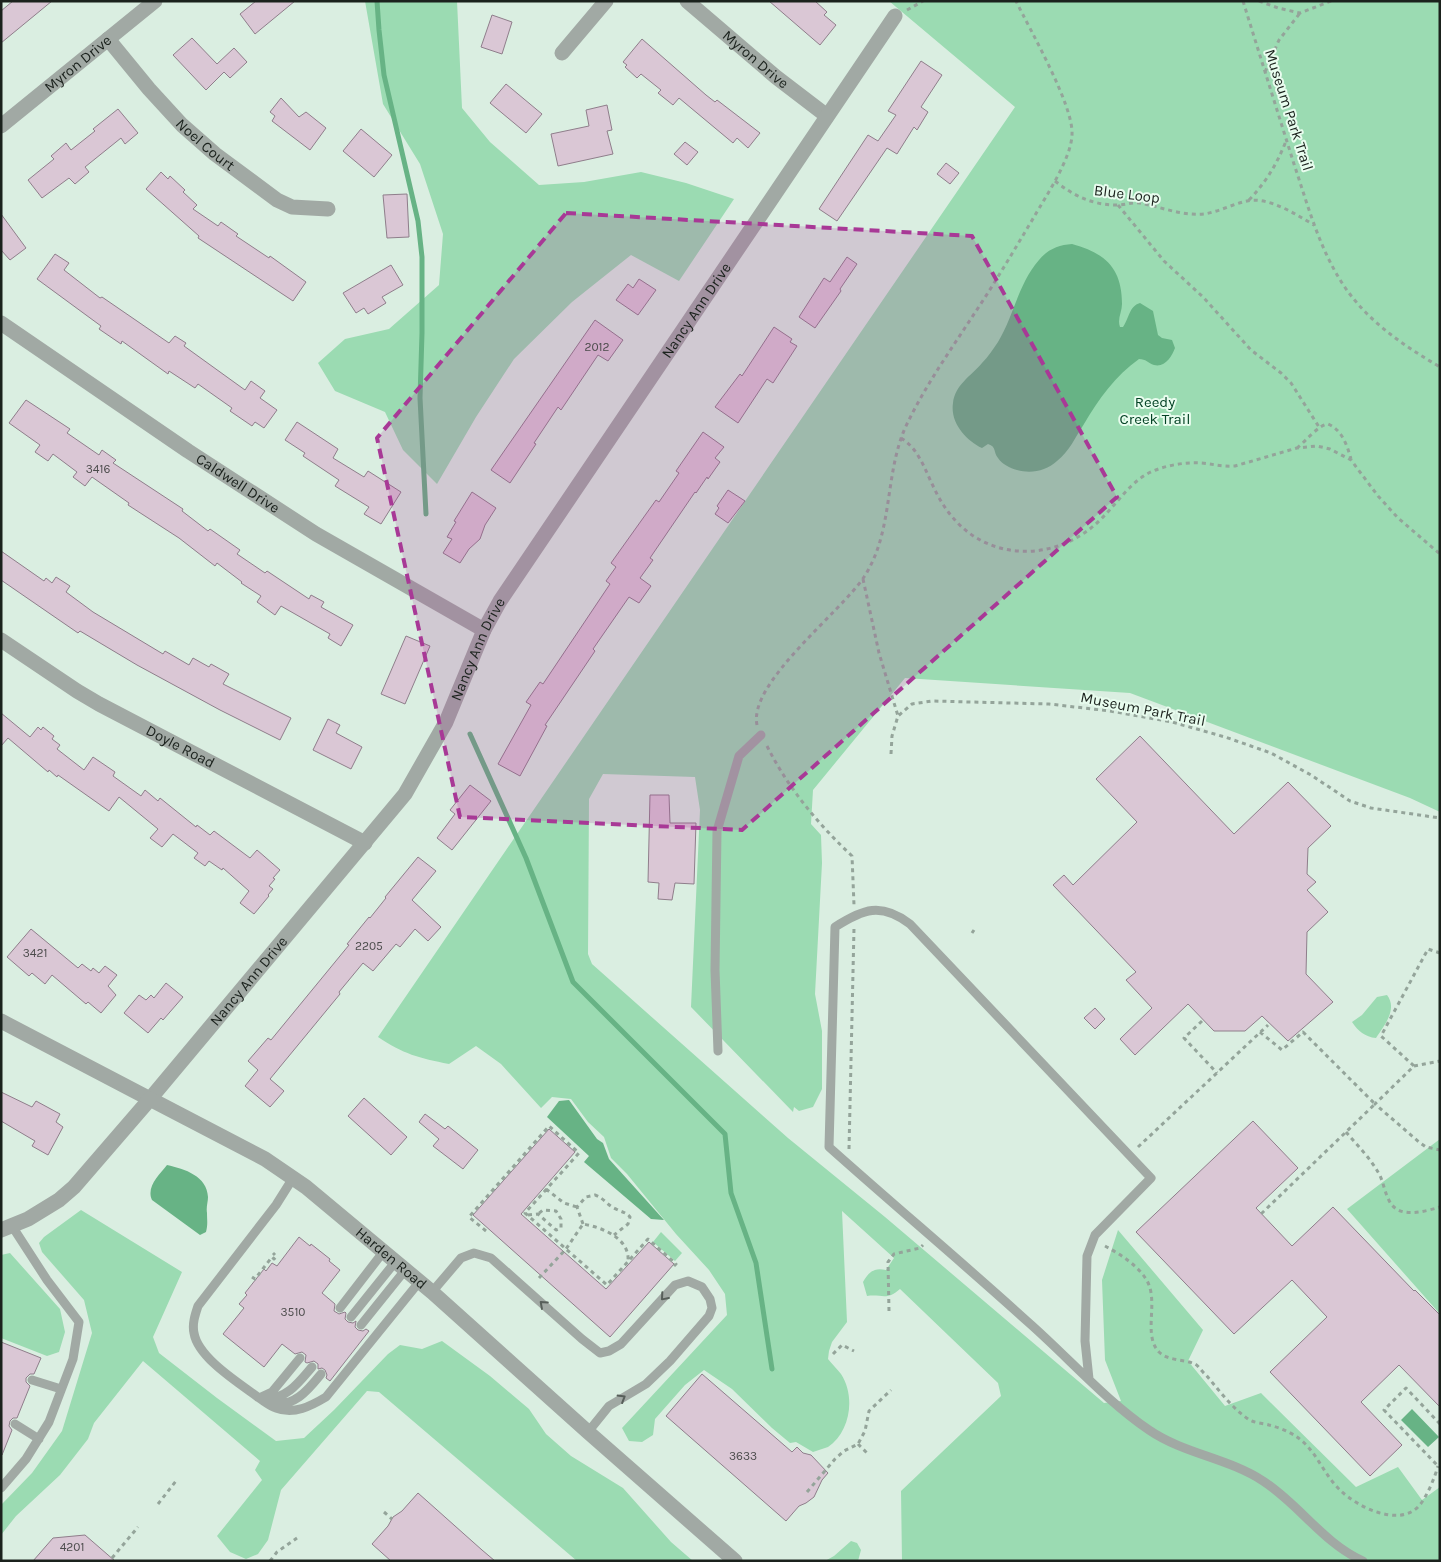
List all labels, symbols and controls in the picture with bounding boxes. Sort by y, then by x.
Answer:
street label: Myron Drive [719,26,792,92]
street label: Myron Drive [41,31,115,96]
street label: Museum Park Trail [1261,47,1317,173]
street label: Noel Court [172,115,239,175]
street label: Blue Loop [1093,181,1161,207]
street label: Nancy Ann Drive [658,259,735,361]
house number: 2012 [585,340,610,354]
park label: Reedy Creek Trail [1120,393,1190,428]
street label: Caldwell Drive [193,450,283,517]
house number: 3416 [86,462,110,476]
street label: Nancy Ann Drive [447,595,509,703]
street label: Museum Park Trail [1079,688,1207,730]
street label: Doyle Road [143,721,218,772]
street label: Nancy Ann Drive [206,933,291,1029]
house number: 2205 [355,939,383,953]
house number: 3421 [23,946,47,960]
street label: Harden Road [352,1223,431,1293]
one-way arrow [661,1292,670,1301]
one-way arrow [539,1301,548,1310]
house number: 3510 [281,1305,305,1319]
one-way arrow [617,1395,626,1405]
house number: 3633 [729,1449,757,1463]
house number: 4201 [60,1540,84,1554]

